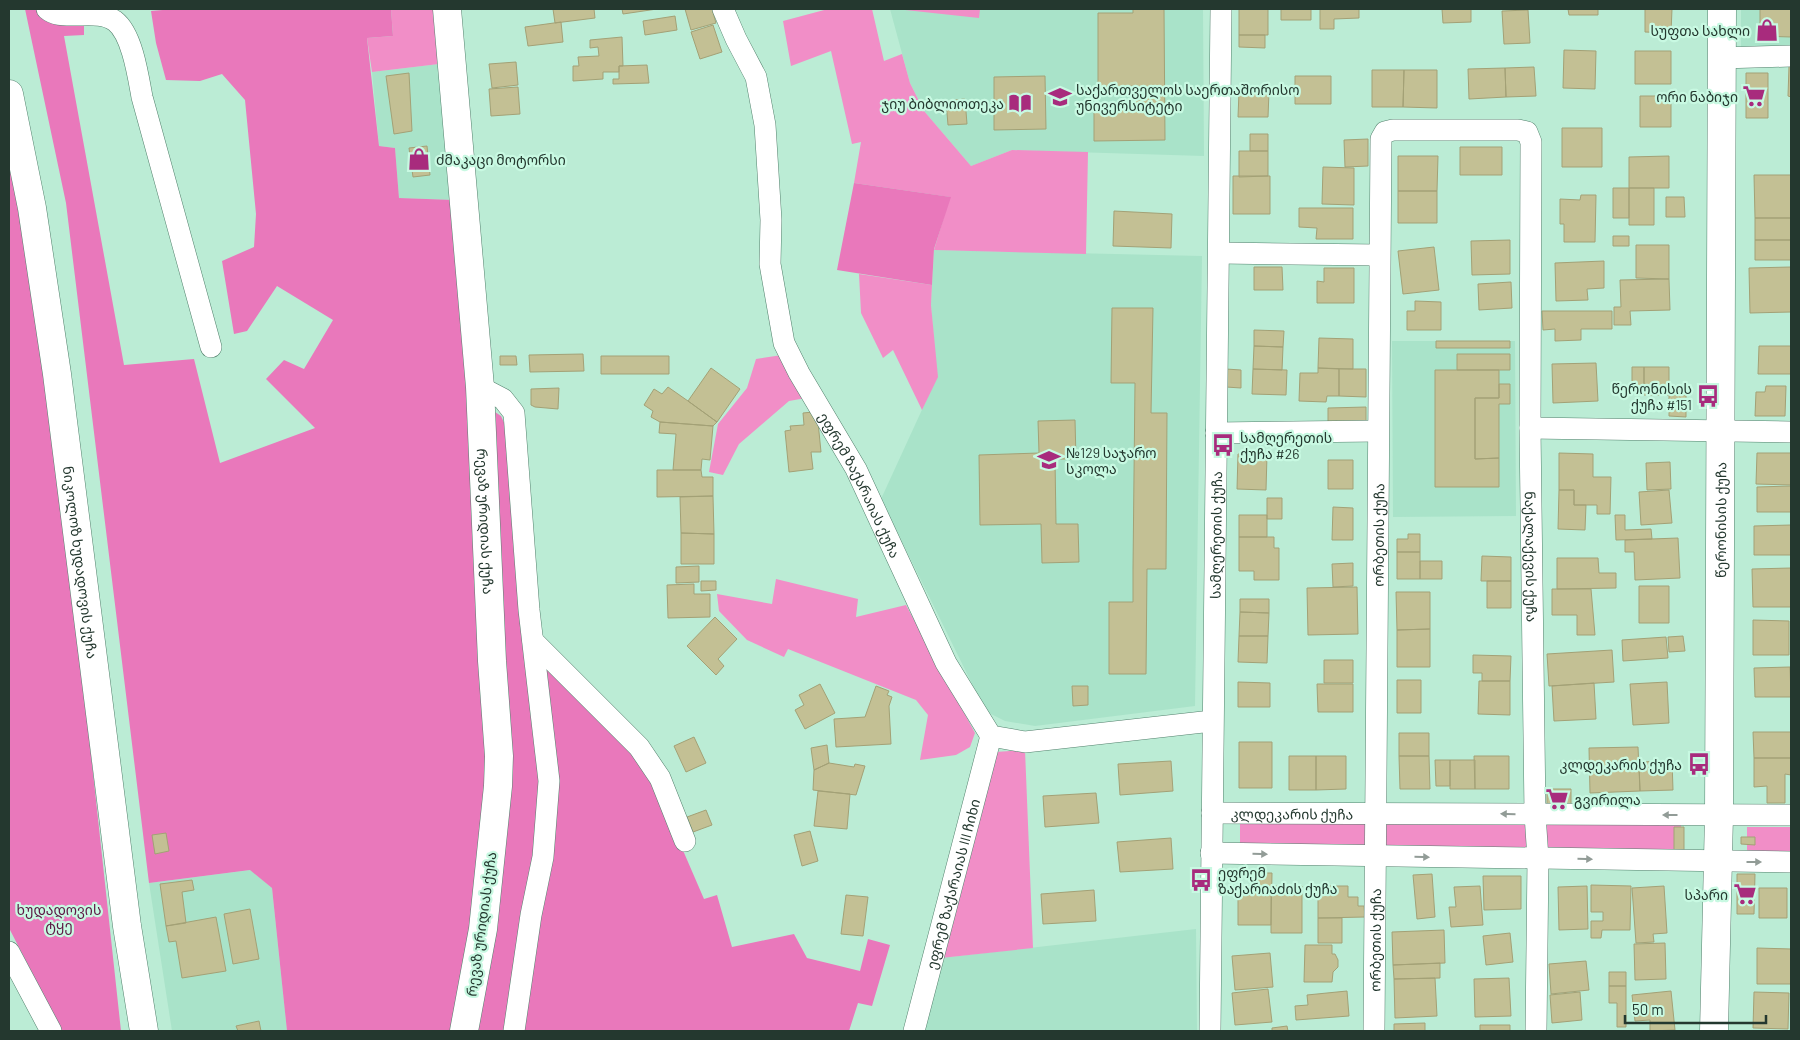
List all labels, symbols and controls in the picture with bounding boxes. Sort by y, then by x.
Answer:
shop icon: სუფთა სახლი [1754,17,1780,43]
place label: სუფთა სახლი [1651,22,1750,40]
place label: საქართველოს საერთაშორისო უნივერსიტეტი [1076,81,1299,115]
supermarket icon: ორი ნაბიჯი [1741,83,1767,109]
school or university icon: საქართველოს საერთაშორისო უნივერსიტეტი [1047,84,1073,110]
place label: ორი ნაბიჯი [1656,88,1738,106]
library icon: ჯიუ ბიბლიოთეკა [1007,90,1033,116]
place label: ჯიუ ბიბლიოთეკა [881,95,1004,113]
shop icon: ძმაკაცი მოტორსი [406,146,432,172]
place label: ძმაკაცი მოტორსი [436,151,566,169]
place label: წერონისის ქუჩა #151 [1612,380,1692,414]
bus stop icon: წერონისის ქუჩა #151 [1695,383,1721,409]
street label: ეფრემ ზაქარაიას ქუჩა [815,409,904,560]
place label: სამღერეთის ქუჩა #26 [1240,429,1332,463]
bus stop icon: სამღერეთის ქუჩა #26 [1210,432,1236,458]
place label: №129 საჯარო სკოლა [1066,444,1157,478]
school or university icon: №129 საჯარო სკოლა [1036,447,1062,473]
street label: რევაზ ურიდიას ქუჩა [474,448,498,595]
street label: წერონისის ქუჩა [1711,462,1730,578]
street label: ნიკოლოზ ხუდადოვის ქუჩა [60,465,102,660]
street label: სამღერეთის ქუჩა [1206,471,1225,599]
street label: ორბეთის ქუჩა [1369,483,1388,587]
street label: ნაქალაქევის ქუჩა [1522,491,1541,622]
bus stop icon: კლდეკარის ქუჩა [1686,751,1712,777]
place label: კლდეკარის ქუჩა [1560,756,1682,774]
supermarket icon: გვირილა [1544,786,1570,812]
place label: გვირილა [1574,791,1641,809]
street label: ეფრემ ზაქარაიას III ჩიხი [922,797,983,971]
street label: კლდეკარის ქუჩა [1231,805,1353,823]
one-way arrow [1499,810,1515,818]
one-way arrow [1662,810,1678,818]
street label: რევაზ ურიდიას ქუჩა [462,851,501,998]
one-way arrow [1252,851,1268,859]
one-way arrow [1414,853,1430,861]
one-way arrow [1577,855,1593,863]
one-way arrow [1746,858,1762,866]
place label: ეფრემ ზაქარიაძის ქუჩა [1218,864,1337,898]
bus stop icon: ეფრემ ზაქარიაძის ქუჩა [1188,867,1214,893]
supermarket icon: სპარი [1732,881,1758,907]
place label: სპარი [1685,886,1728,903]
street label: ორბეთის ქუჩა [1366,888,1384,992]
park label: ხუდადოვის ტყე [17,901,101,935]
scale bar [1625,992,1766,1024]
text: 50 m [1632,1000,1664,1018]

